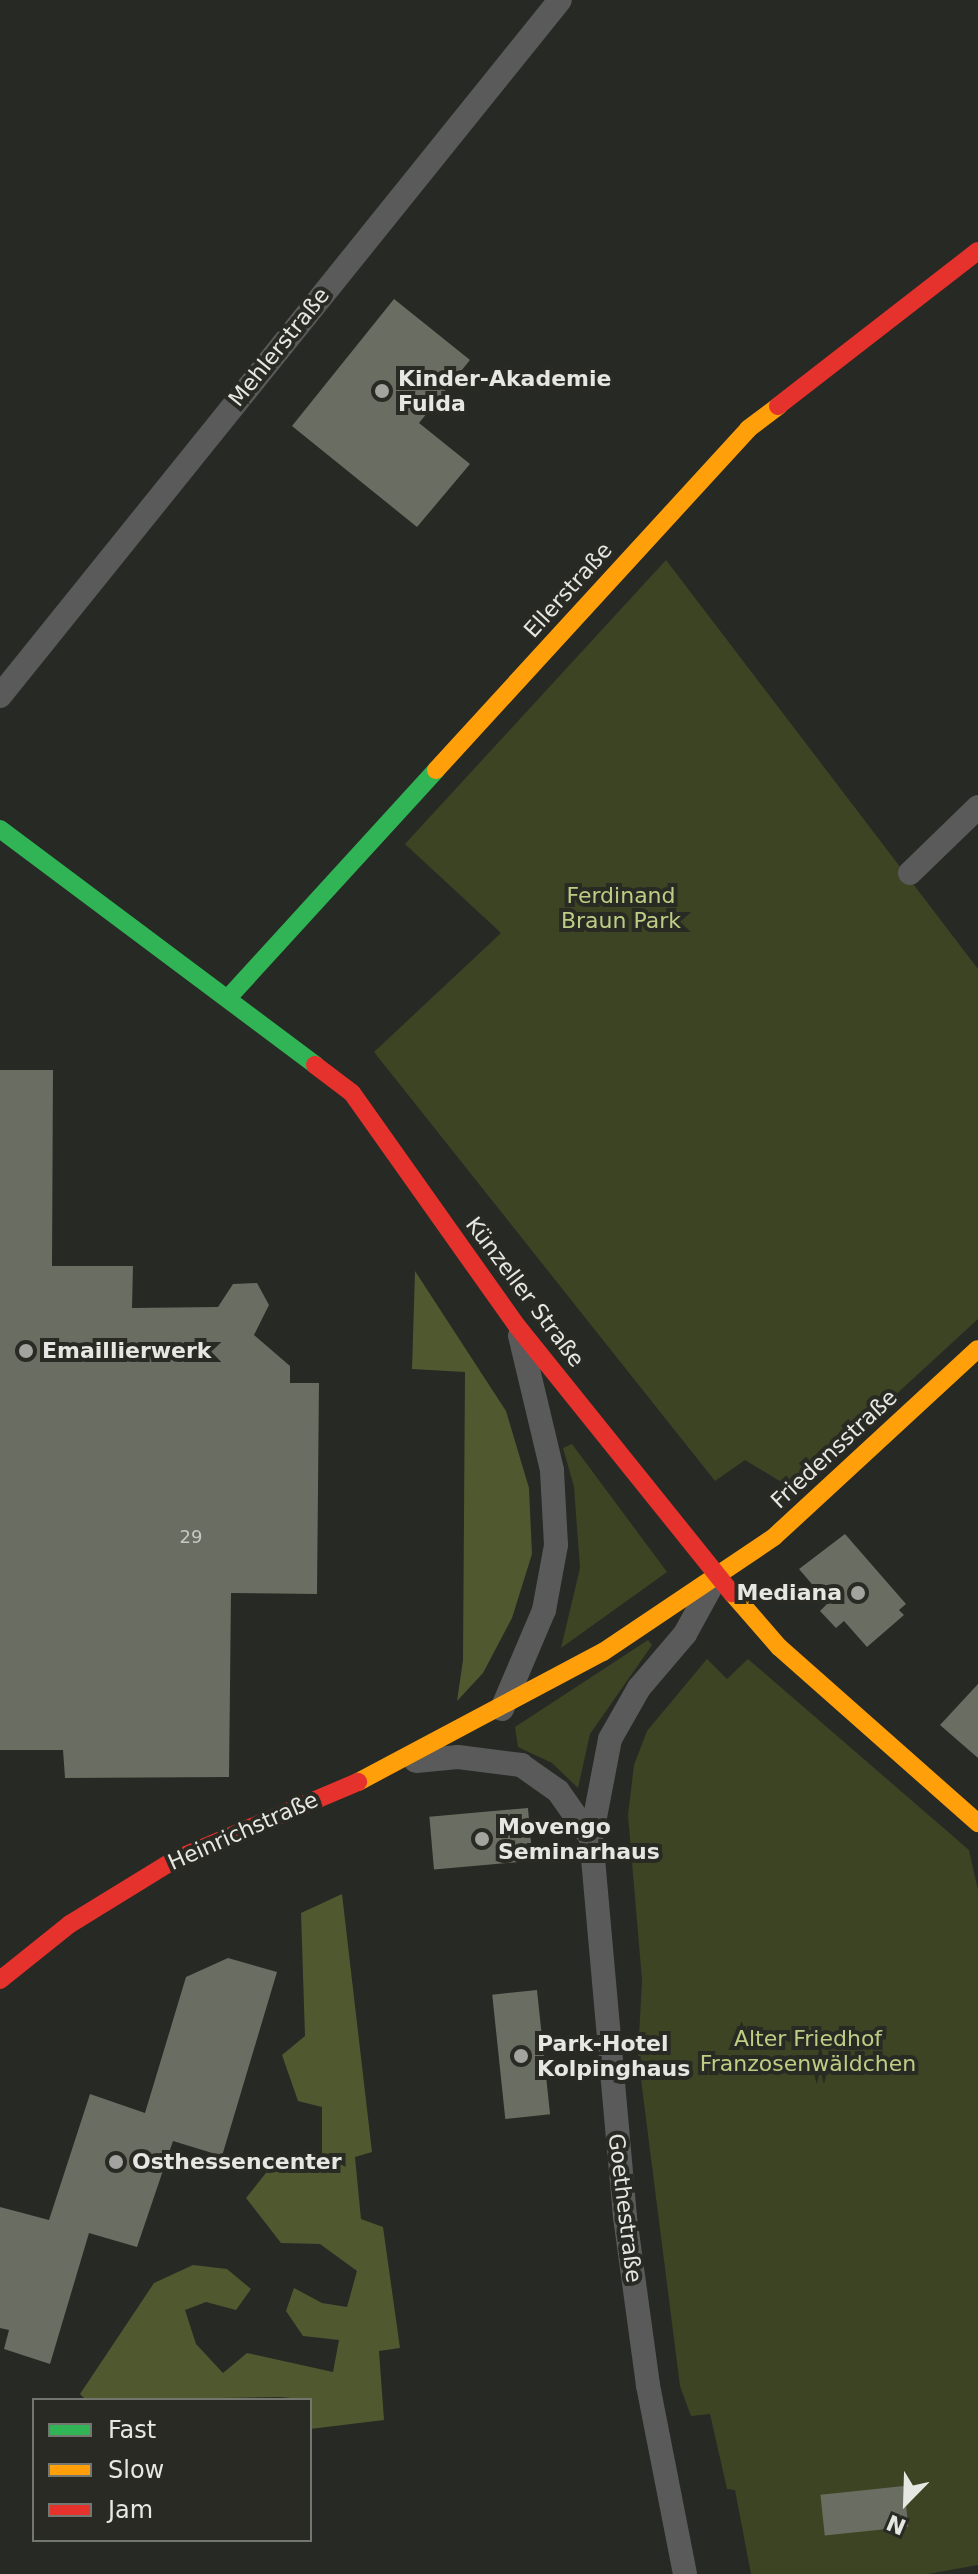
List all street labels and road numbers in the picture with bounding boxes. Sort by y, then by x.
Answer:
street label: Mehlerstraße [223,282,335,412]
street label: Ellerstraße [518,537,618,643]
street label: Künzeller Straße [460,1212,590,1372]
street label: Friedensstraße [766,1384,902,1514]
street label: Heinrichstraße [164,1786,322,1876]
street label: Goethestraße [603,2132,647,2284]

